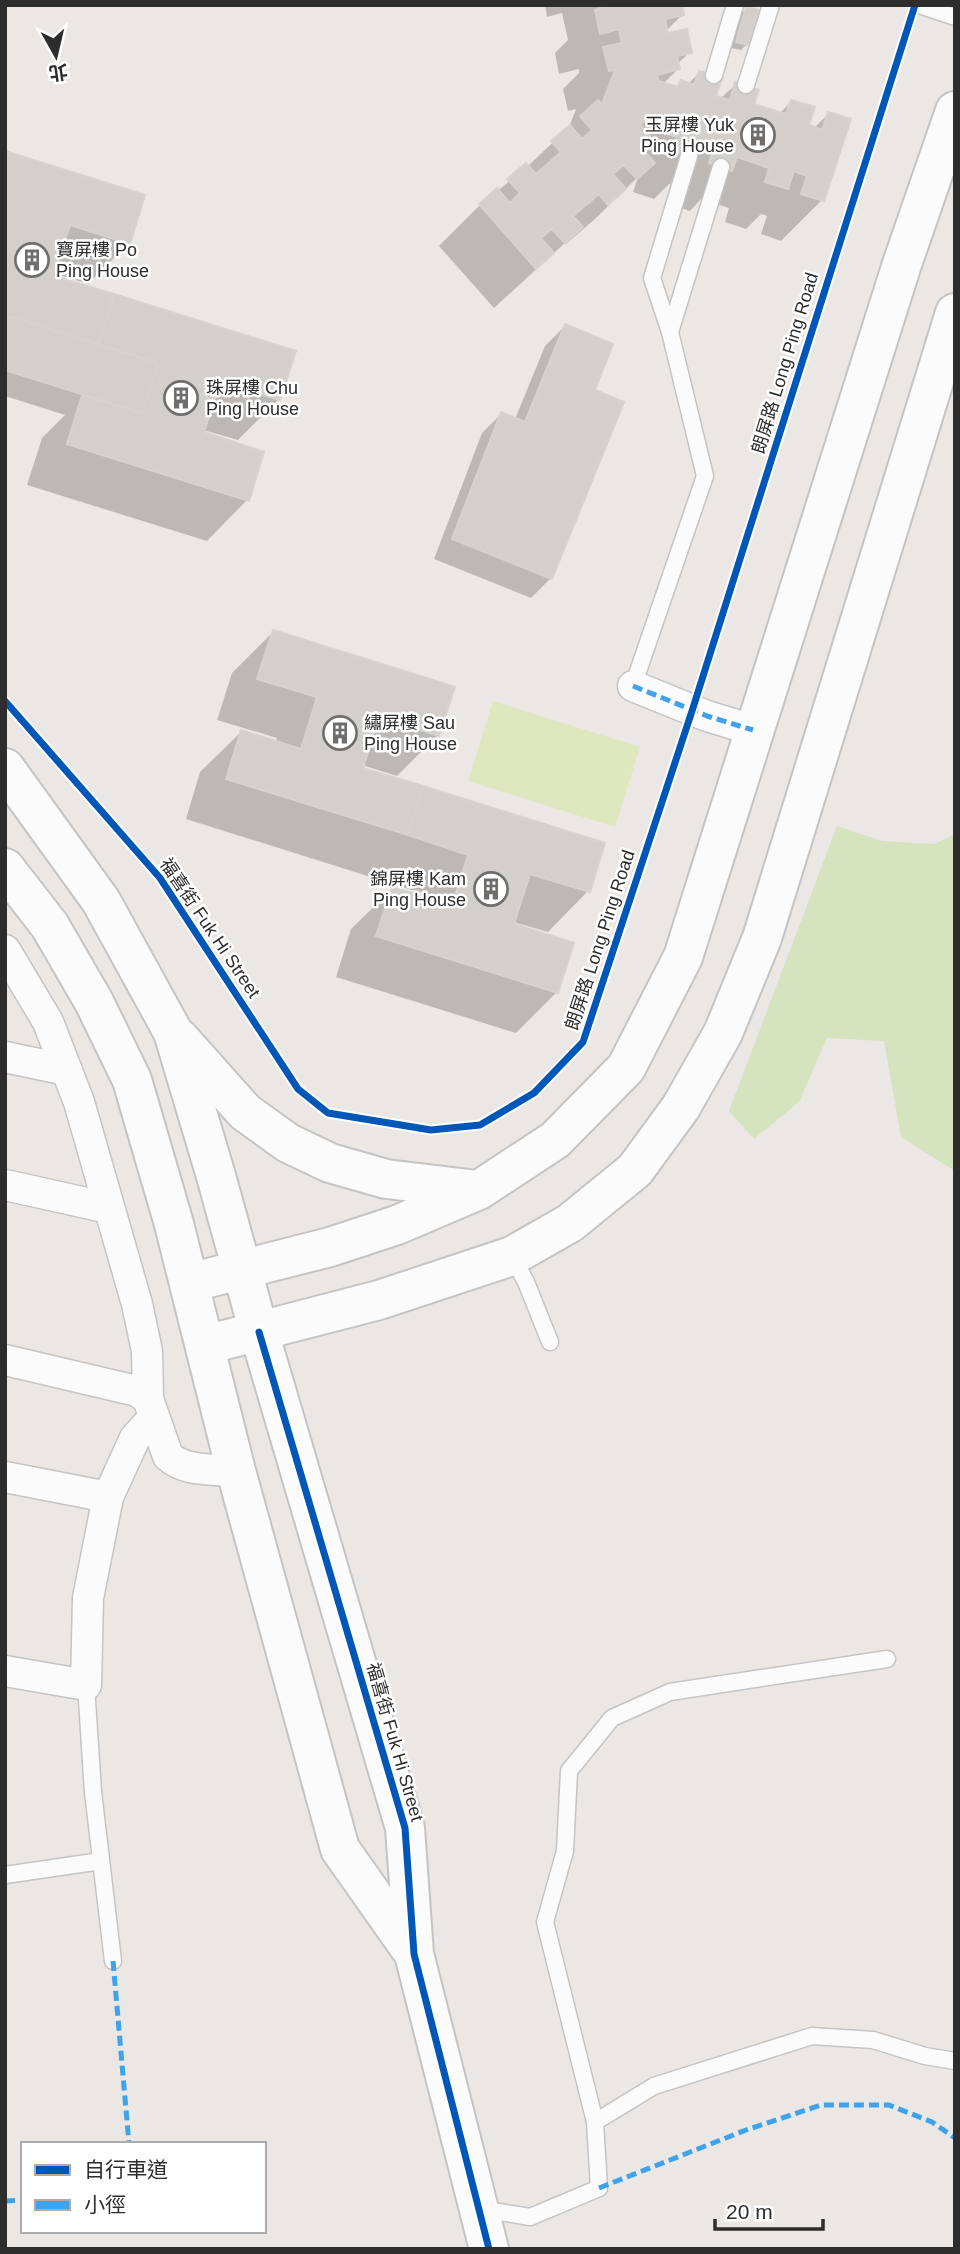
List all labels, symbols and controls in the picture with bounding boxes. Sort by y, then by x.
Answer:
north arrow [21,21,91,91]
text: 北 [47,61,69,84]
place label: 玉屏樓 Yuk Ping House [641,115,735,156]
building icon: 玉屏樓 Yuk Ping House [739,116,777,154]
place label: 寶屏樓 Po Ping House [56,240,149,281]
building icon: 寶屏樓 Po Ping House [13,241,51,279]
street label: 朗屏路 Long Ping Road [748,270,822,456]
place label: 珠屏樓 Chu Ping House [206,378,299,419]
building icon: 珠屏樓 Chu Ping House [162,379,200,417]
place label: 繡屏樓 Sau Ping House [364,713,457,754]
building icon: 繡屏樓 Sau Ping House [321,714,359,752]
street label: 朗屏路 Long Ping Road [561,847,639,1033]
street label: 福喜街 Fuk Hi Street [156,854,264,1002]
place label: 錦屏樓 Kam Ping House [370,869,466,910]
building icon: 錦屏樓 Kam Ping House [472,870,510,908]
street label: 福喜街 Fuk Hi Street [363,1660,427,1824]
legend [21,2142,266,2233]
text: 自行車道 [84,2158,168,2181]
scale bar [715,2188,824,2232]
text: 小徑 [84,2193,126,2216]
text: 20 m [726,2200,773,2223]

